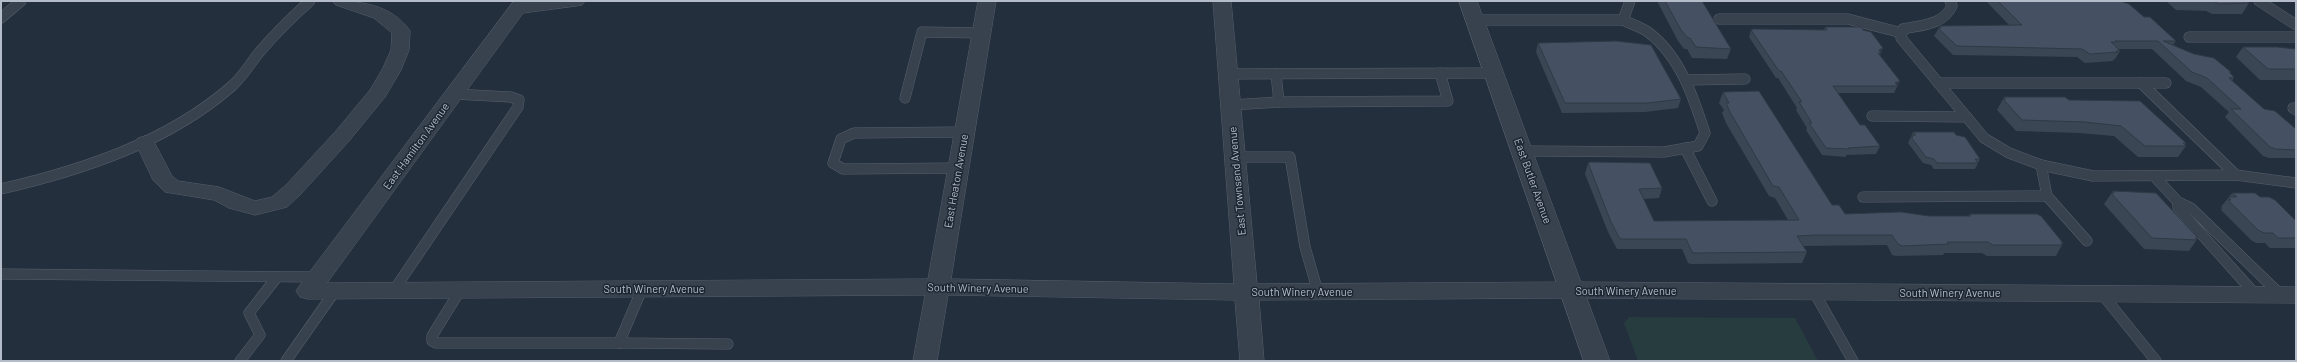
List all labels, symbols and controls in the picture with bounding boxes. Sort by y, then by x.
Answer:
street label: East Hamilton Avenue [380,100,451,192]
street label: East Townsend Avenue [1225,126,1248,236]
street label: East Heaton Avenue [941,133,970,229]
street label: East Butler Avenue [1512,136,1555,225]
street label: South Winery Avenue [927,280,1029,295]
street label: South Winery Avenue [603,282,705,295]
street label: South Winery Avenue [1575,284,1677,297]
street label: South Winery Avenue [1251,285,1353,298]
street label: South Winery Avenue [1899,286,2001,299]

